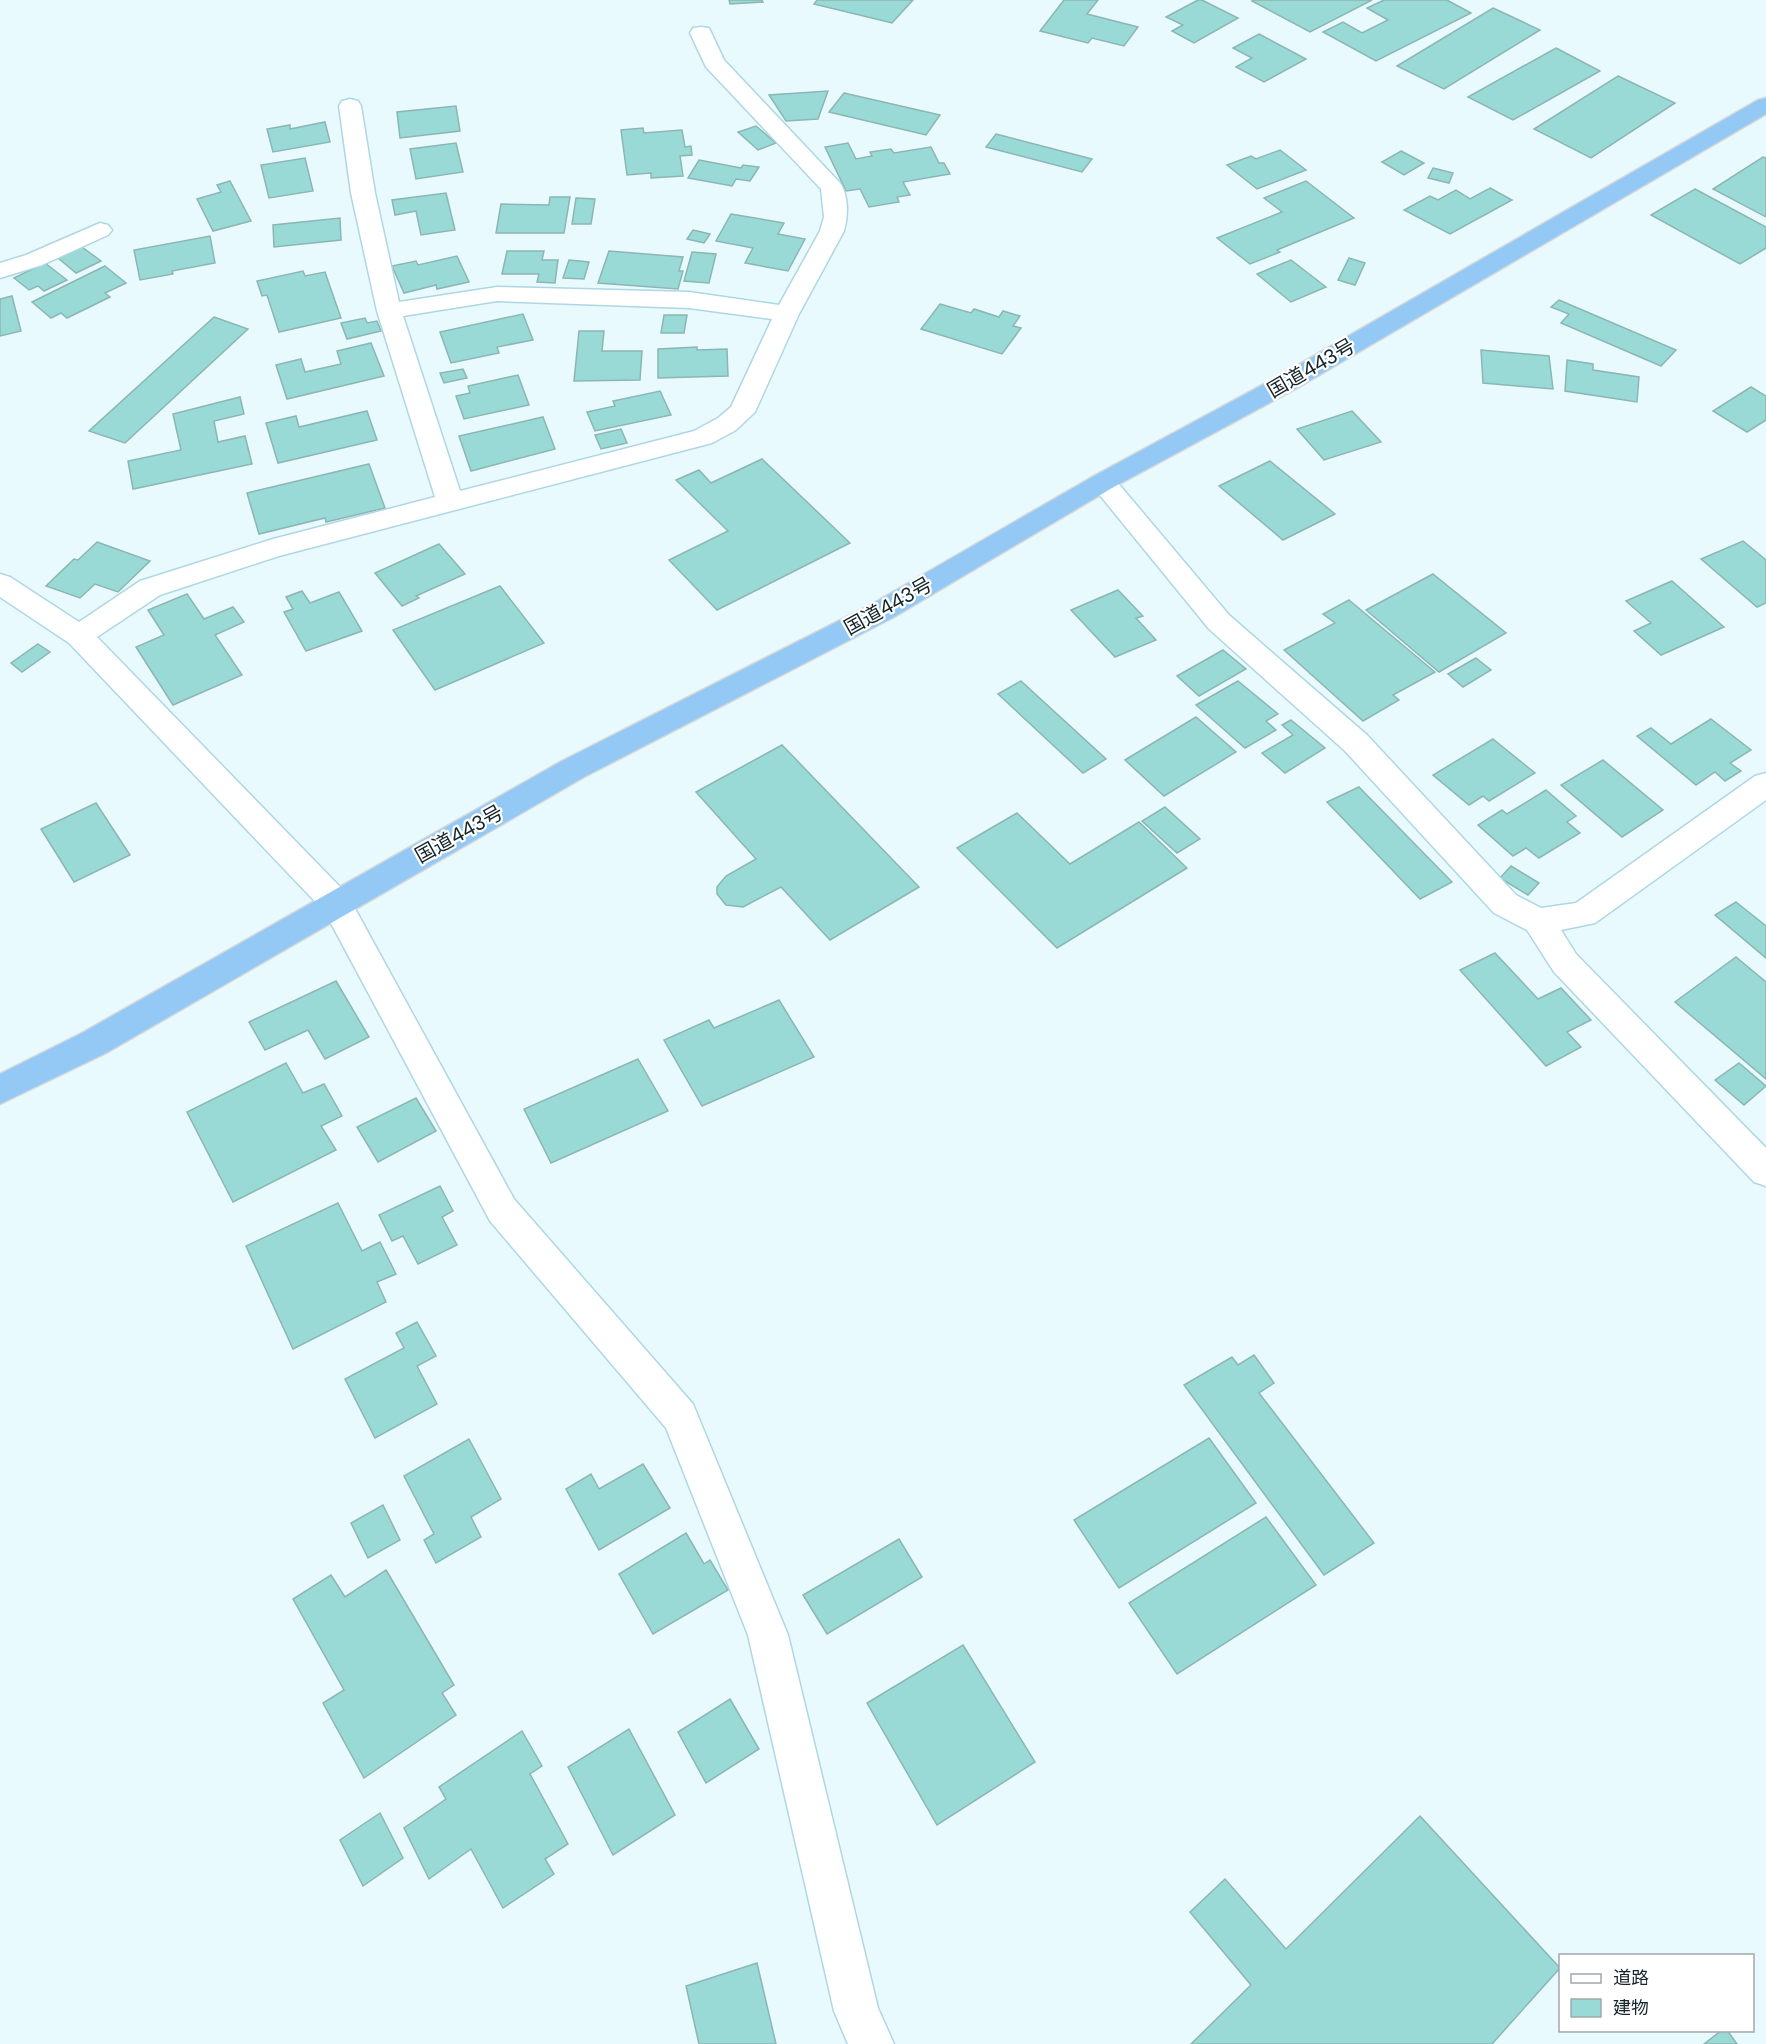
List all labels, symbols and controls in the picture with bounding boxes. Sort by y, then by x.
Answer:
street label: 国道443号 [1262,332,1360,404]
street label: 国道443号 [839,570,937,642]
street label: 国道443号 [410,798,508,870]
legend [1559,1954,1754,2032]
text: 道路 [1613,1965,1649,1990]
text: 建物 [1613,1995,1649,2020]

